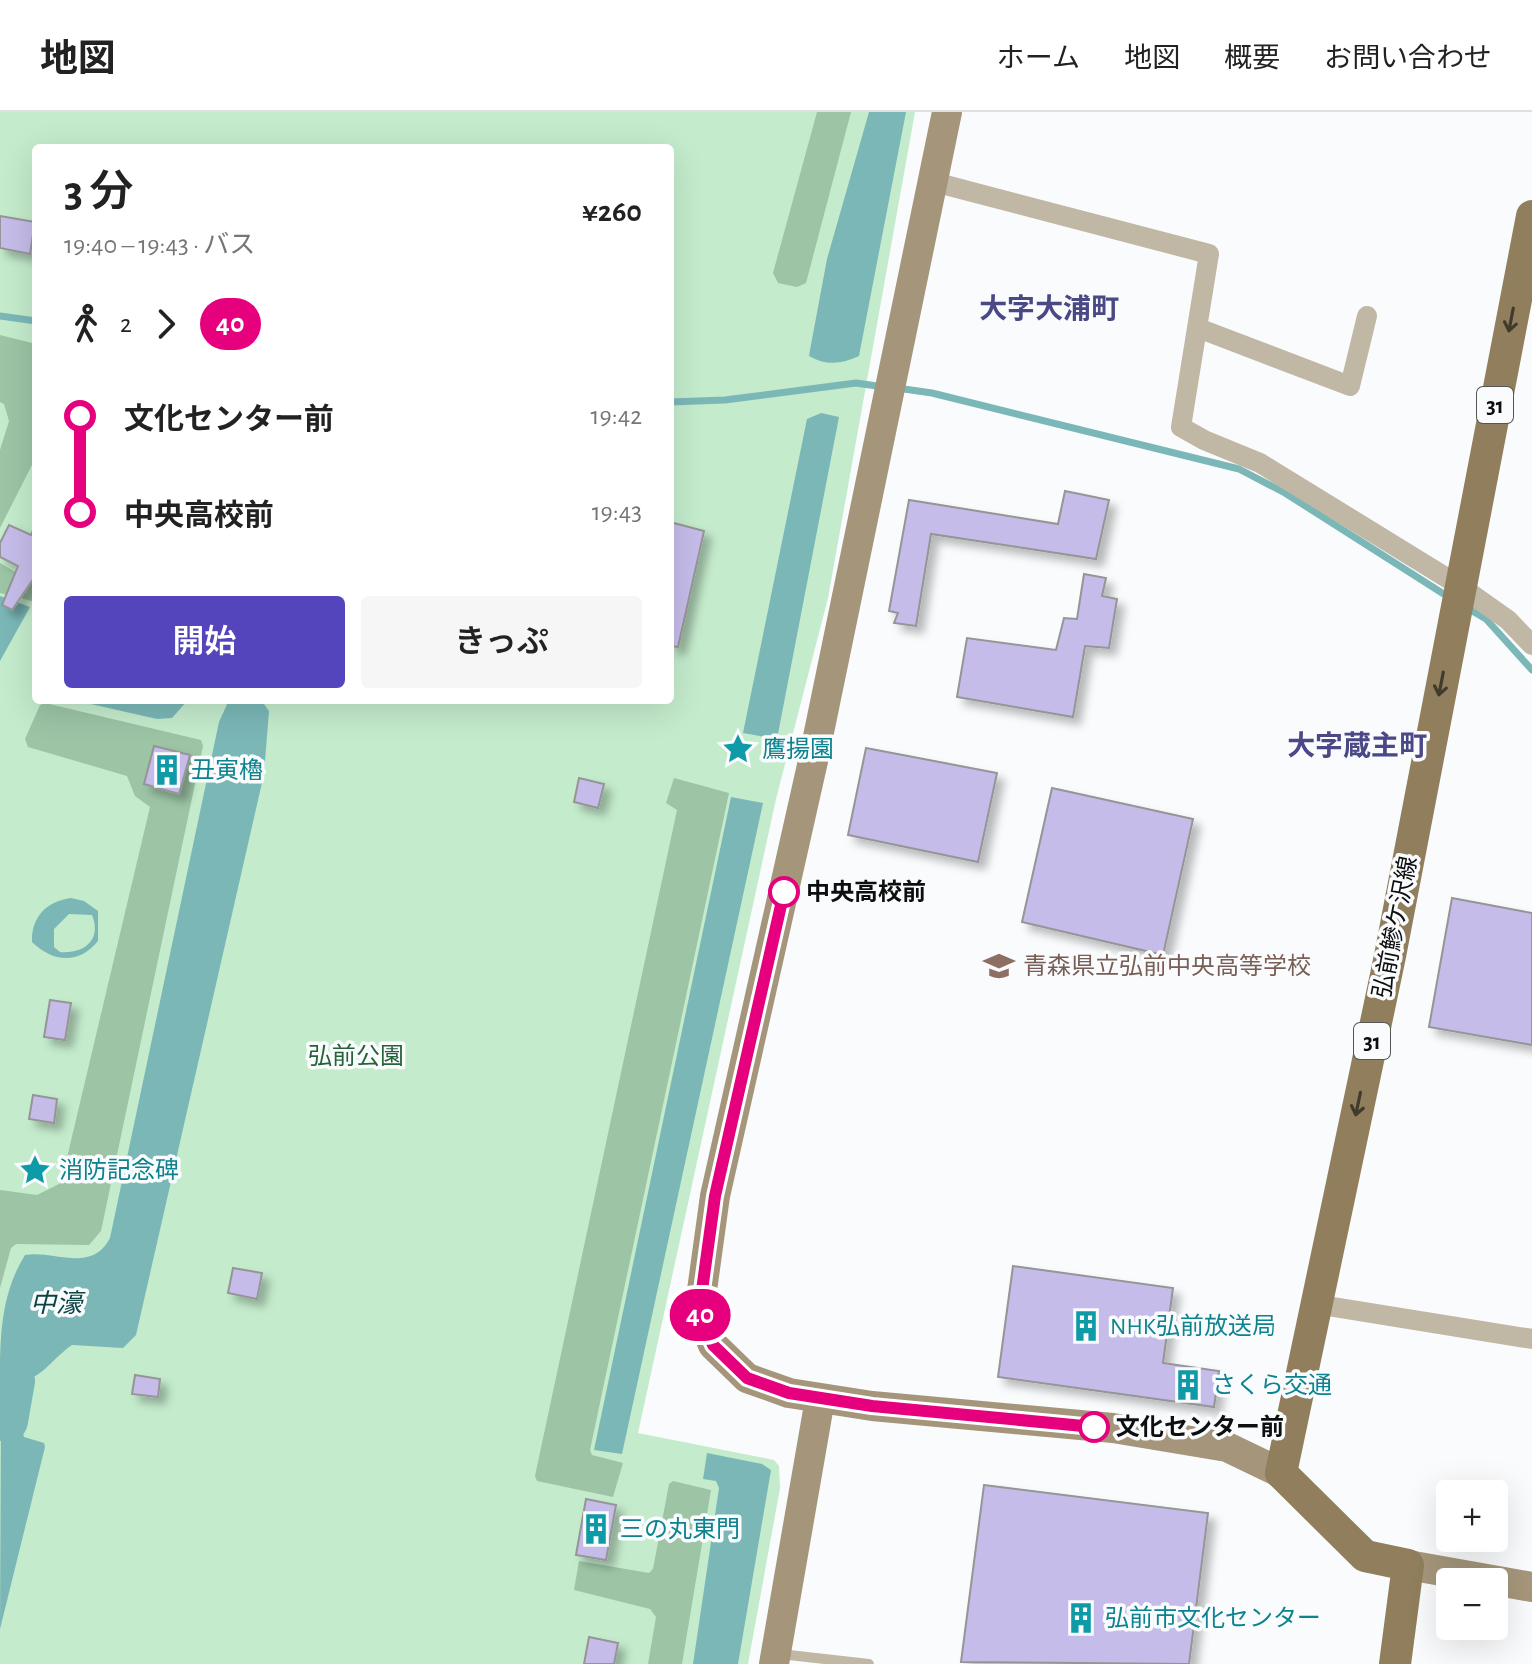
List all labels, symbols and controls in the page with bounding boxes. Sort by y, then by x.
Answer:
text: 地図 [40,41,116,79]
text: ホーム [997,45,1080,73]
text: 地図 [1124,45,1180,73]
text: 概要 [1224,45,1280,73]
text: お問い合わせ [1324,45,1492,73]
text: 3 分 [64,171,134,215]
text: ¥260 [582,197,642,227]
text: 19:40 – 19:43 · バス [64,232,255,258]
district label: 大字大浦町 [979,294,1119,324]
icon: walk [64,302,108,346]
icon: forward [144,302,188,346]
one-way arrow [1503,306,1518,332]
text: 40 [216,310,245,338]
text: 2 [120,311,132,337]
road number: 31 [1477,387,1513,423]
text: 19:42 [591,403,642,429]
text: 文化センター前 [124,405,334,435]
text: 19:43 [592,499,642,525]
text: 中央高校前 [124,501,274,531]
button: 開始 [64,596,345,688]
button: きっぷ [361,596,642,688]
one-way arrow [1433,671,1448,697]
district label: 大字蔵主町 [1287,731,1427,761]
place icon: 鷹揚園 [721,732,755,766]
place label: 鷹揚園 [762,736,834,762]
building icon: 丑寅櫓 [150,753,184,787]
place label: 丑寅櫓 [191,757,263,783]
street label: 弘前鰺ケ沢線 [1369,854,1421,1000]
marker: 中央高校前 [769,877,799,907]
place label: 中央高校前 [806,879,926,905]
school or university icon: 青森県立弘前中央高等学校 [982,949,1016,983]
place label: 青森県立弘前中央高等学校 [1023,953,1311,979]
road number: 31 [1354,1023,1390,1059]
park label: 弘前公園 [308,1043,404,1069]
one-way arrow [1350,1091,1365,1117]
place icon: 消防記念碑 [18,1153,52,1187]
place label: 消防記念碑 [59,1157,179,1183]
line badge: 40 [664,1289,736,1341]
water label: 中濠 [30,1290,86,1317]
text: 40 [686,1301,714,1329]
building icon: NHK弘前放送局 [1069,1309,1103,1343]
place label: NHK弘前放送局 [1110,1313,1276,1339]
building icon: さくら交通 [1171,1368,1205,1402]
place label: さくら交通 [1212,1372,1332,1398]
marker: 文化センター前 [1079,1412,1109,1442]
place label: 文化センター前 [1116,1414,1284,1440]
map controls [1436,1480,1508,1640]
button: + [1436,1480,1508,1552]
building icon: 三の丸東門 [579,1512,613,1546]
place label: 三の丸東門 [620,1516,740,1542]
button: − [1436,1568,1508,1640]
building icon: 弘前市文化センター [1064,1601,1098,1635]
place label: 弘前市文化センター [1105,1605,1321,1631]

